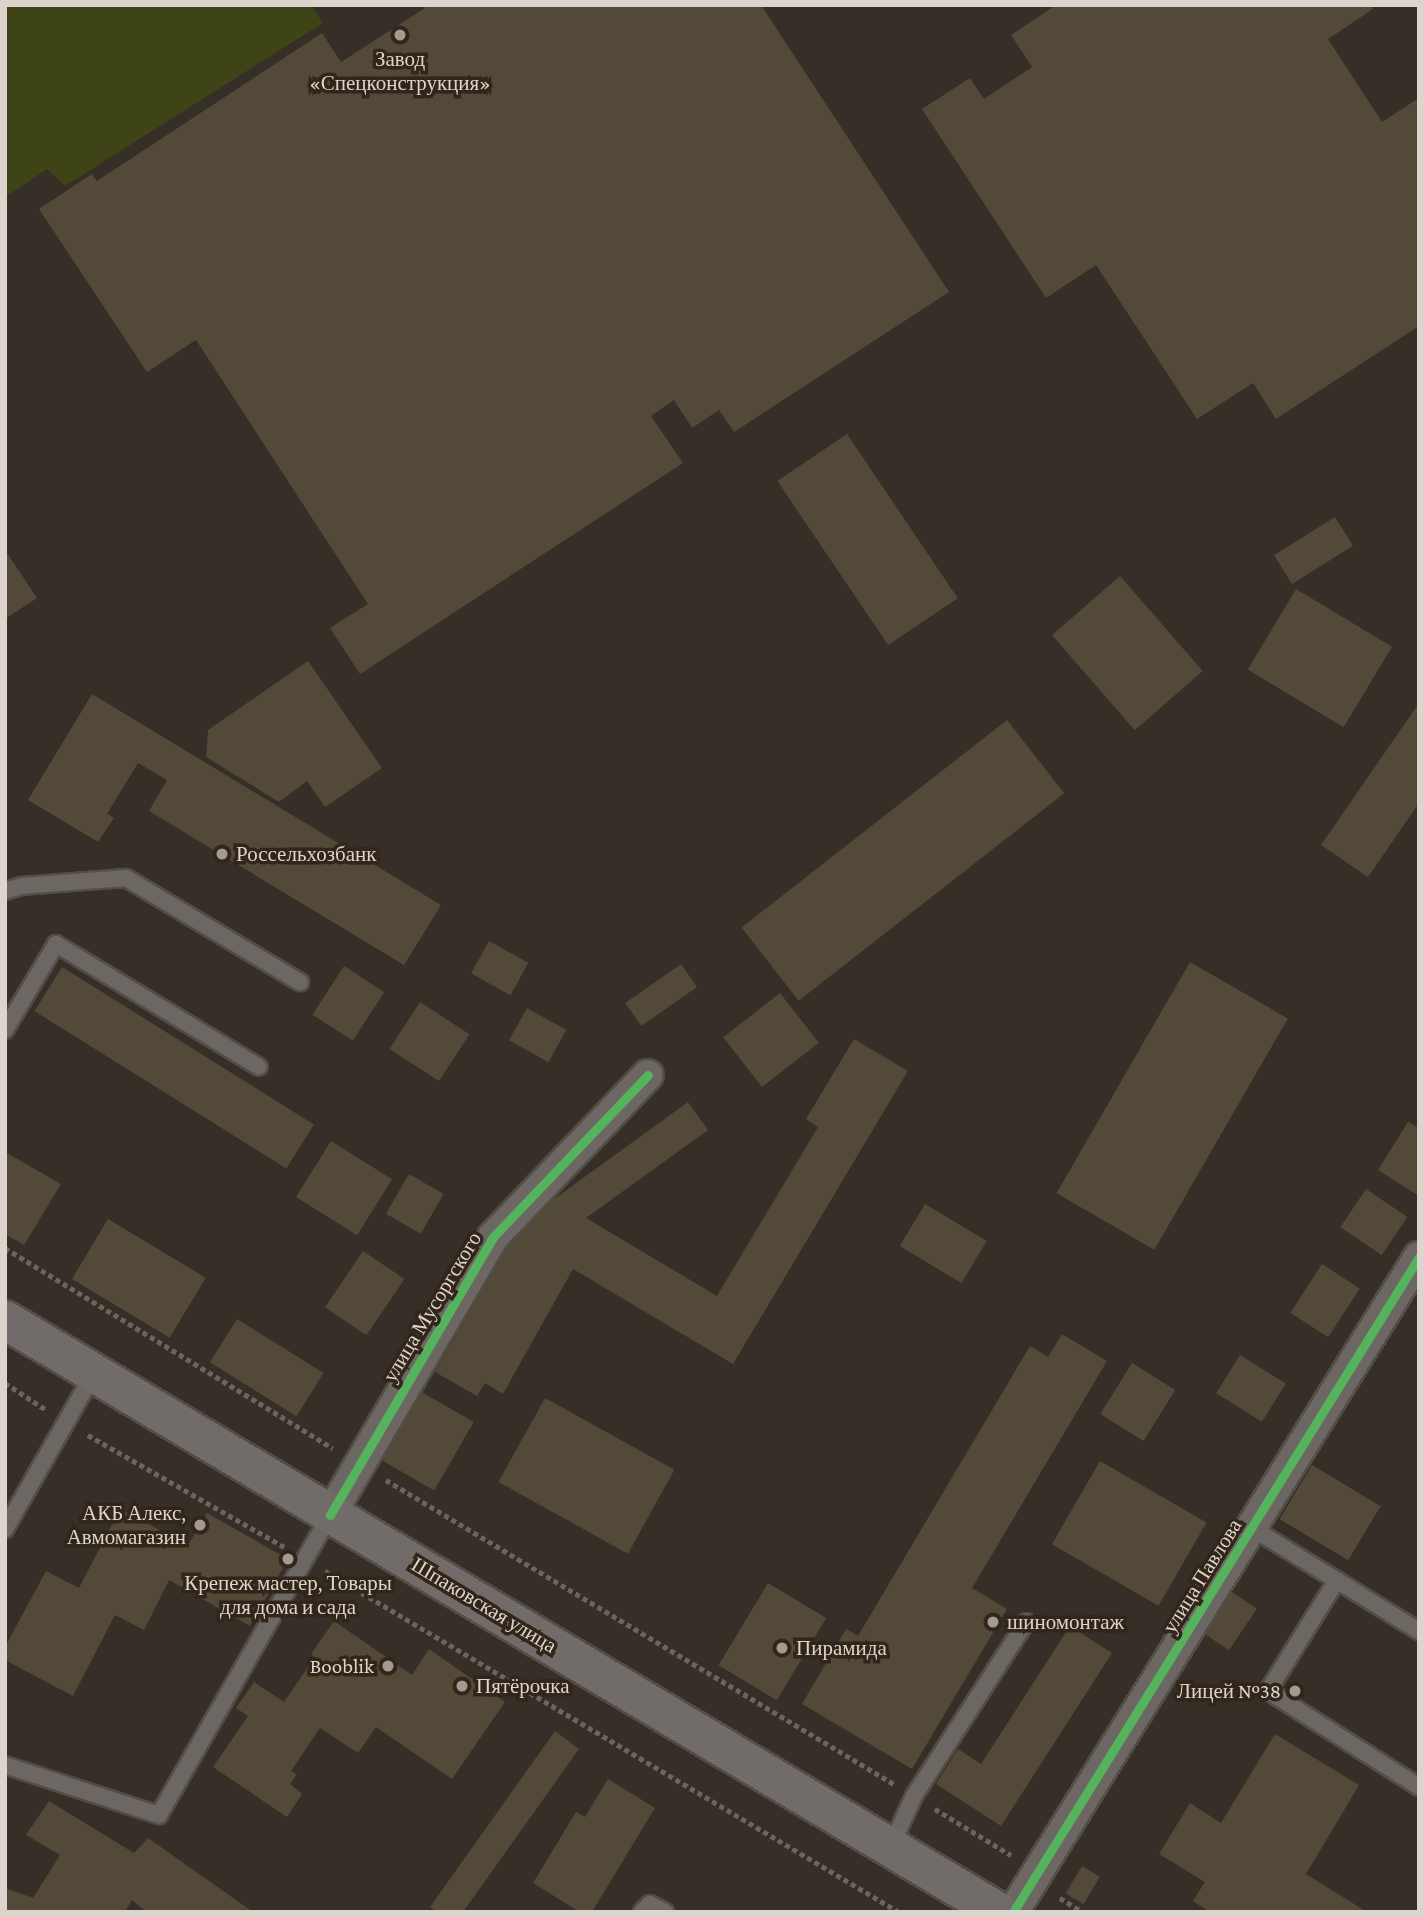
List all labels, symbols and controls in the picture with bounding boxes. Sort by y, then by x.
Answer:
marker: Завод «Спецконструкция» [392,27,408,43]
place label: Завод «Спецконструкция» [309,46,491,96]
place label: Россельхозбанк [236,841,376,867]
marker: Россельхозбанк [214,846,230,862]
street label: улица Мусоргского [377,1227,487,1387]
place label: АКБ Алекс, Авмомагазин [67,1500,186,1550]
street label: улица Павлова [1157,1514,1247,1638]
marker: АКБ Алекс, Авмомагазин [192,1517,208,1533]
marker: Крепеж мастер, Товары для дома и сада [280,1551,296,1567]
street label: Шпаковская улица [407,1552,561,1658]
place label: Крепеж мастер, Товары для дома и сада [184,1570,392,1620]
place label: шиномонтаж [1007,1609,1124,1635]
marker: шиномонтаж [985,1614,1001,1630]
place label: Пирамида [796,1635,887,1661]
marker: Пирамида [774,1640,790,1656]
place label: Booblik [310,1653,374,1679]
marker: Booblik [380,1658,396,1674]
place label: Пятёрочка [476,1673,570,1699]
marker: Пятёрочка [454,1678,470,1694]
place label: Лицей №38 [1177,1678,1281,1704]
marker: Лицей №38 [1287,1683,1303,1699]

